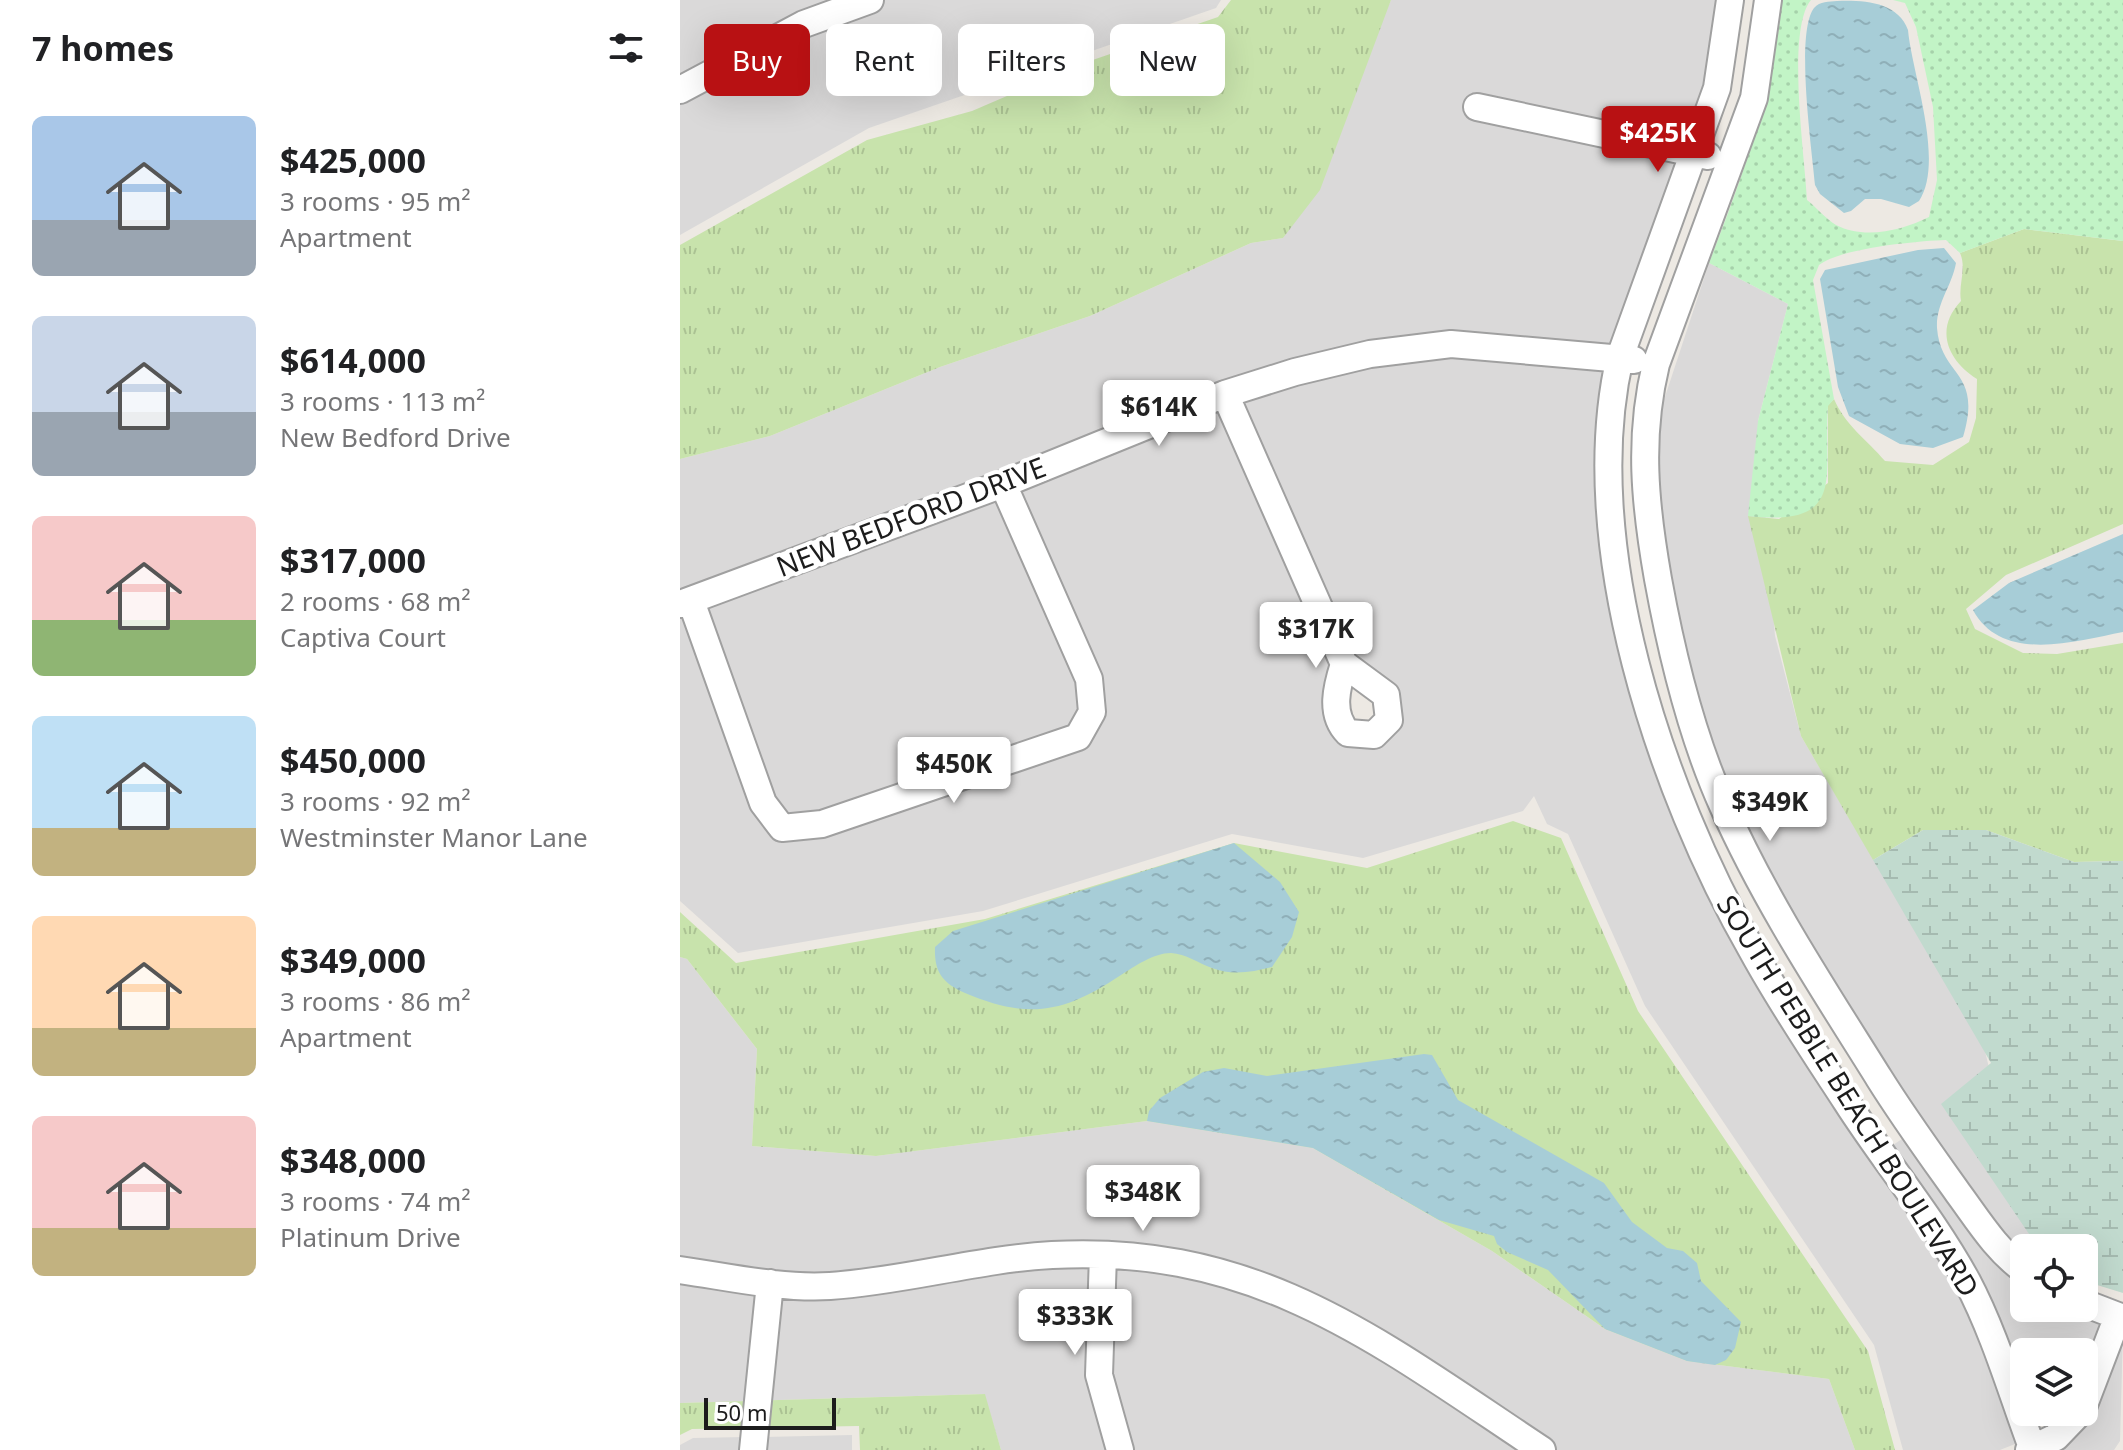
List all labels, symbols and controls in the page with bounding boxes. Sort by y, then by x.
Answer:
chip: Buy [704,24,810,96]
chip: Rent [826,24,942,96]
chip: Filters [958,24,1094,96]
chip: New [1110,24,1225,96]
text: 7 homes [32,25,174,71]
icon: filters [604,26,648,70]
pin: $425K [1602,106,1714,174]
text: $425K [1620,114,1696,150]
text: $425,000 [280,137,426,183]
icon: home [96,148,192,244]
text: 3 rooms · 95 m² [280,183,470,219]
text: Apartment [280,219,412,255]
text: $614,000 [280,337,426,383]
icon: home [96,348,192,444]
pin: $614K [1103,380,1215,448]
text: 3 rooms · 113 m² [280,383,485,419]
text: $614K [1121,388,1197,424]
text: New Bedford Drive [280,419,511,455]
street label: NEW BEDFORD DRIVE [770,447,1051,585]
text: $317,000 [280,537,426,583]
icon: home [96,548,192,644]
text: 2 rooms · 68 m² [280,583,470,619]
pin: $317K [1260,602,1372,670]
text: $317K [1278,610,1354,646]
text: Captiva Court [280,619,446,655]
text: $450,000 [280,737,426,783]
pin: $450K [898,737,1010,805]
text: $450K [916,745,992,781]
icon: home [96,748,192,844]
pin: $349K [1714,775,1826,843]
text: 3 rooms · 92 m² [280,783,470,819]
text: $349K [1732,783,1808,819]
text: Westminster Manor Lane [280,819,588,855]
street label: SOUTH PEBBLE BEACH BOULEVARD [1709,887,1989,1303]
text: $349,000 [280,937,426,983]
icon: home [96,948,192,1044]
text: 3 rooms · 86 m² [280,983,470,1019]
text: Apartment [280,1019,412,1055]
text: $348,000 [280,1137,426,1183]
icon: home [96,1148,192,1244]
pin: $348K [1087,1165,1199,1233]
text: $348K [1105,1173,1181,1209]
text: 3 rooms · 74 m² [280,1183,470,1219]
text: Platinum Drive [280,1219,461,1255]
map controls [2010,1234,2098,1426]
button: locate [2010,1234,2098,1322]
pin: $333K [1019,1289,1131,1357]
text: $333K [1037,1297,1113,1333]
button: layers [2010,1338,2098,1426]
scale bar [704,1394,836,1430]
text: 50 m [716,1397,767,1427]

